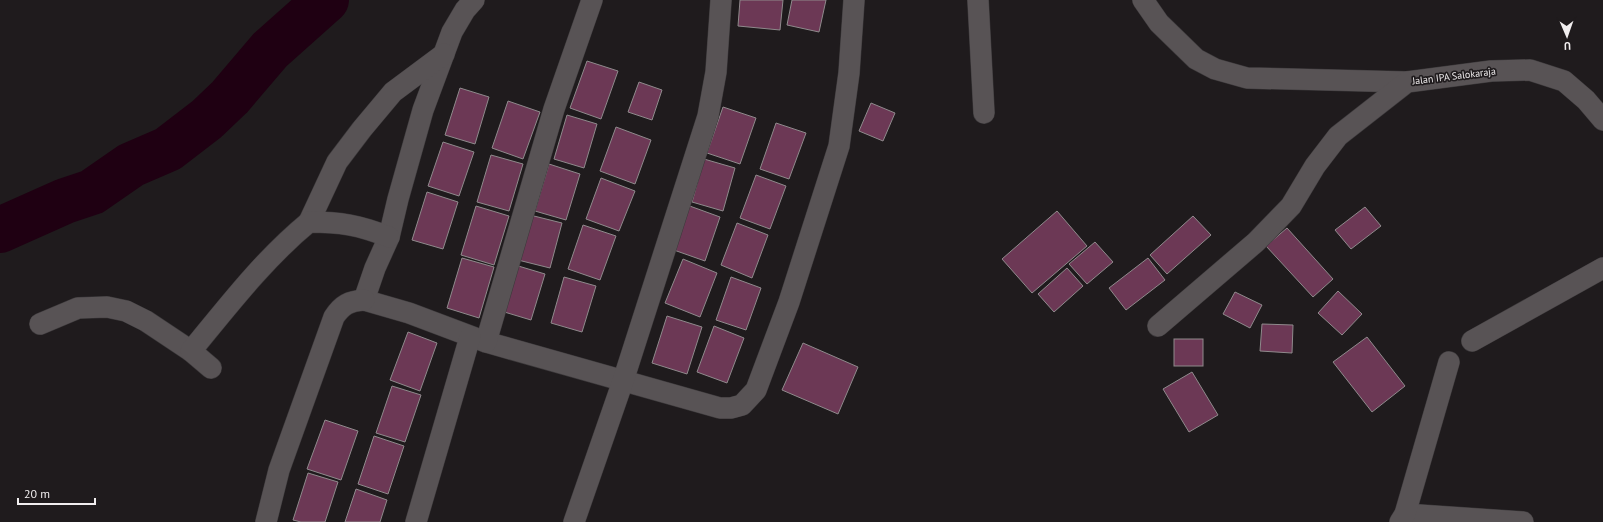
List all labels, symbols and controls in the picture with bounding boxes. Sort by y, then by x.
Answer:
north arrow [1547,16,1587,56]
text: U [1564,39,1571,53]
street label: Jalan IPA Salokaraja [1410,64,1497,88]
scale bar [18,480,95,506]
text: 20 m [24,486,50,501]

